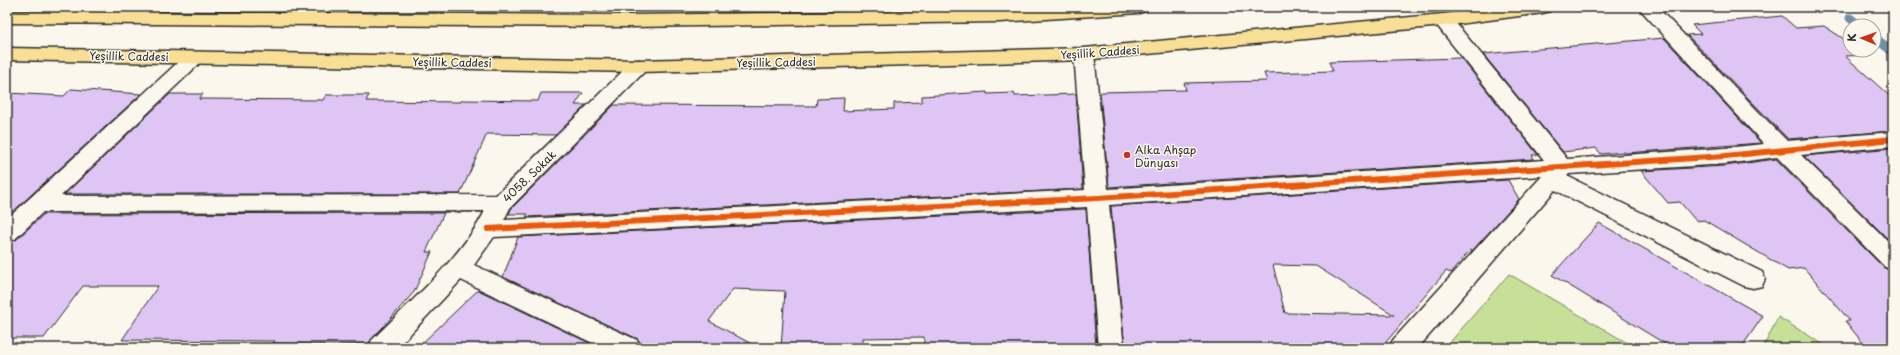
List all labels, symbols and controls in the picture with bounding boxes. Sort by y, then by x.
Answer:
north arrow [1842,18,1882,58]
text: K [1843,33,1860,42]
street label: Yeşillik Caddesi [1060,41,1140,63]
street label: Yeşillik Caddesi [89,47,169,65]
street label: Yeşillik Caddesi [412,53,492,71]
street label: Yeşillik Caddesi [736,53,816,71]
place label: Alka Ahşap Dünyası [1135,141,1196,171]
street label: 4058. Sokak [498,146,560,206]
marker: Alka Ahşap Dünyası [1122,150,1132,160]

